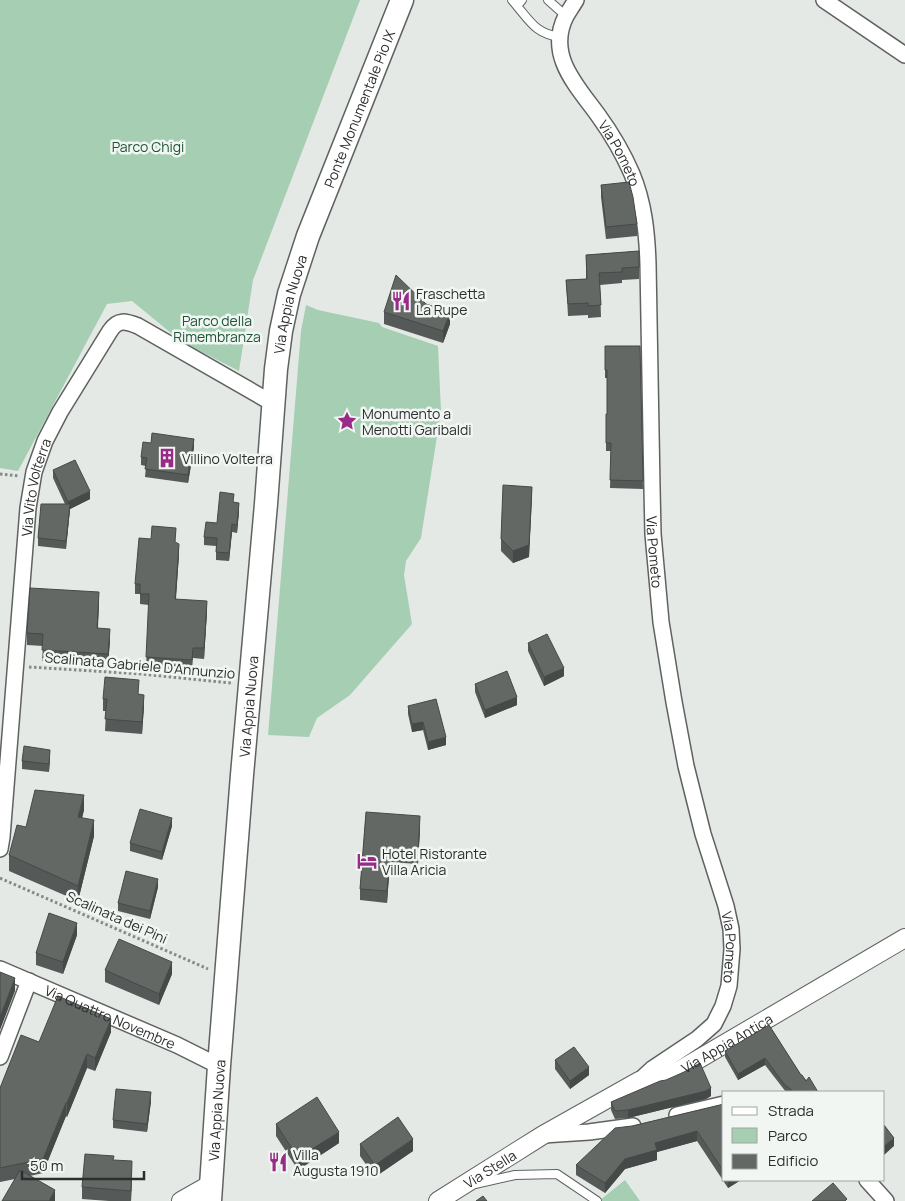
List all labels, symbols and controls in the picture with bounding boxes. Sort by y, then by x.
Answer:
street label: Ponte Monumentale Pio IX [319,26,399,190]
street label: Via Pometo [595,116,645,189]
park label: Parco Chigi [112,137,184,156]
street label: Via Appia Nuova [269,252,311,355]
place label: Fraschetta La Rupe [416,284,485,319]
restaurant icon: Fraschetta La Rupe [390,290,412,312]
park label: Parco della Rimembranza [173,311,261,346]
place label: Monumento a Menotti Garibaldi [362,404,472,439]
place icon: Monumento a Menotti Garibaldi [336,410,358,432]
street label: Via Vito Volterra [16,435,55,537]
building icon: Villino Volterra [156,447,178,469]
place label: Villino Volterra [182,449,273,468]
street label: Via Pometo [643,516,667,589]
street label: Scalinata Gabriele D'Annunzio [44,647,236,683]
street label: Via Appia Nuova [234,655,262,758]
place label: Hotel Ristorante Villa Aricia [382,844,487,879]
hotel icon: Hotel Ristorante Villa Aricia [356,850,378,872]
street label: Scalinata dei Pini [63,886,171,948]
street label: Via Pometo [718,909,742,984]
street label: Via Quattro Novembre [42,980,179,1053]
street label: Via Appia Antica [677,1008,776,1077]
street label: Via Appia Nuova [203,1059,229,1162]
legend [722,1091,885,1181]
text: Strada [768,1100,814,1121]
text: Parco [768,1125,807,1146]
place label: Villa Augusta 1910 [293,1145,378,1180]
street label: Via Stella [460,1145,519,1192]
scale bar [22,1148,145,1180]
text: Edificio [768,1150,819,1171]
restaurant icon: Villa Augusta 1910 [267,1151,289,1173]
text: 50 m [30,1155,64,1176]

